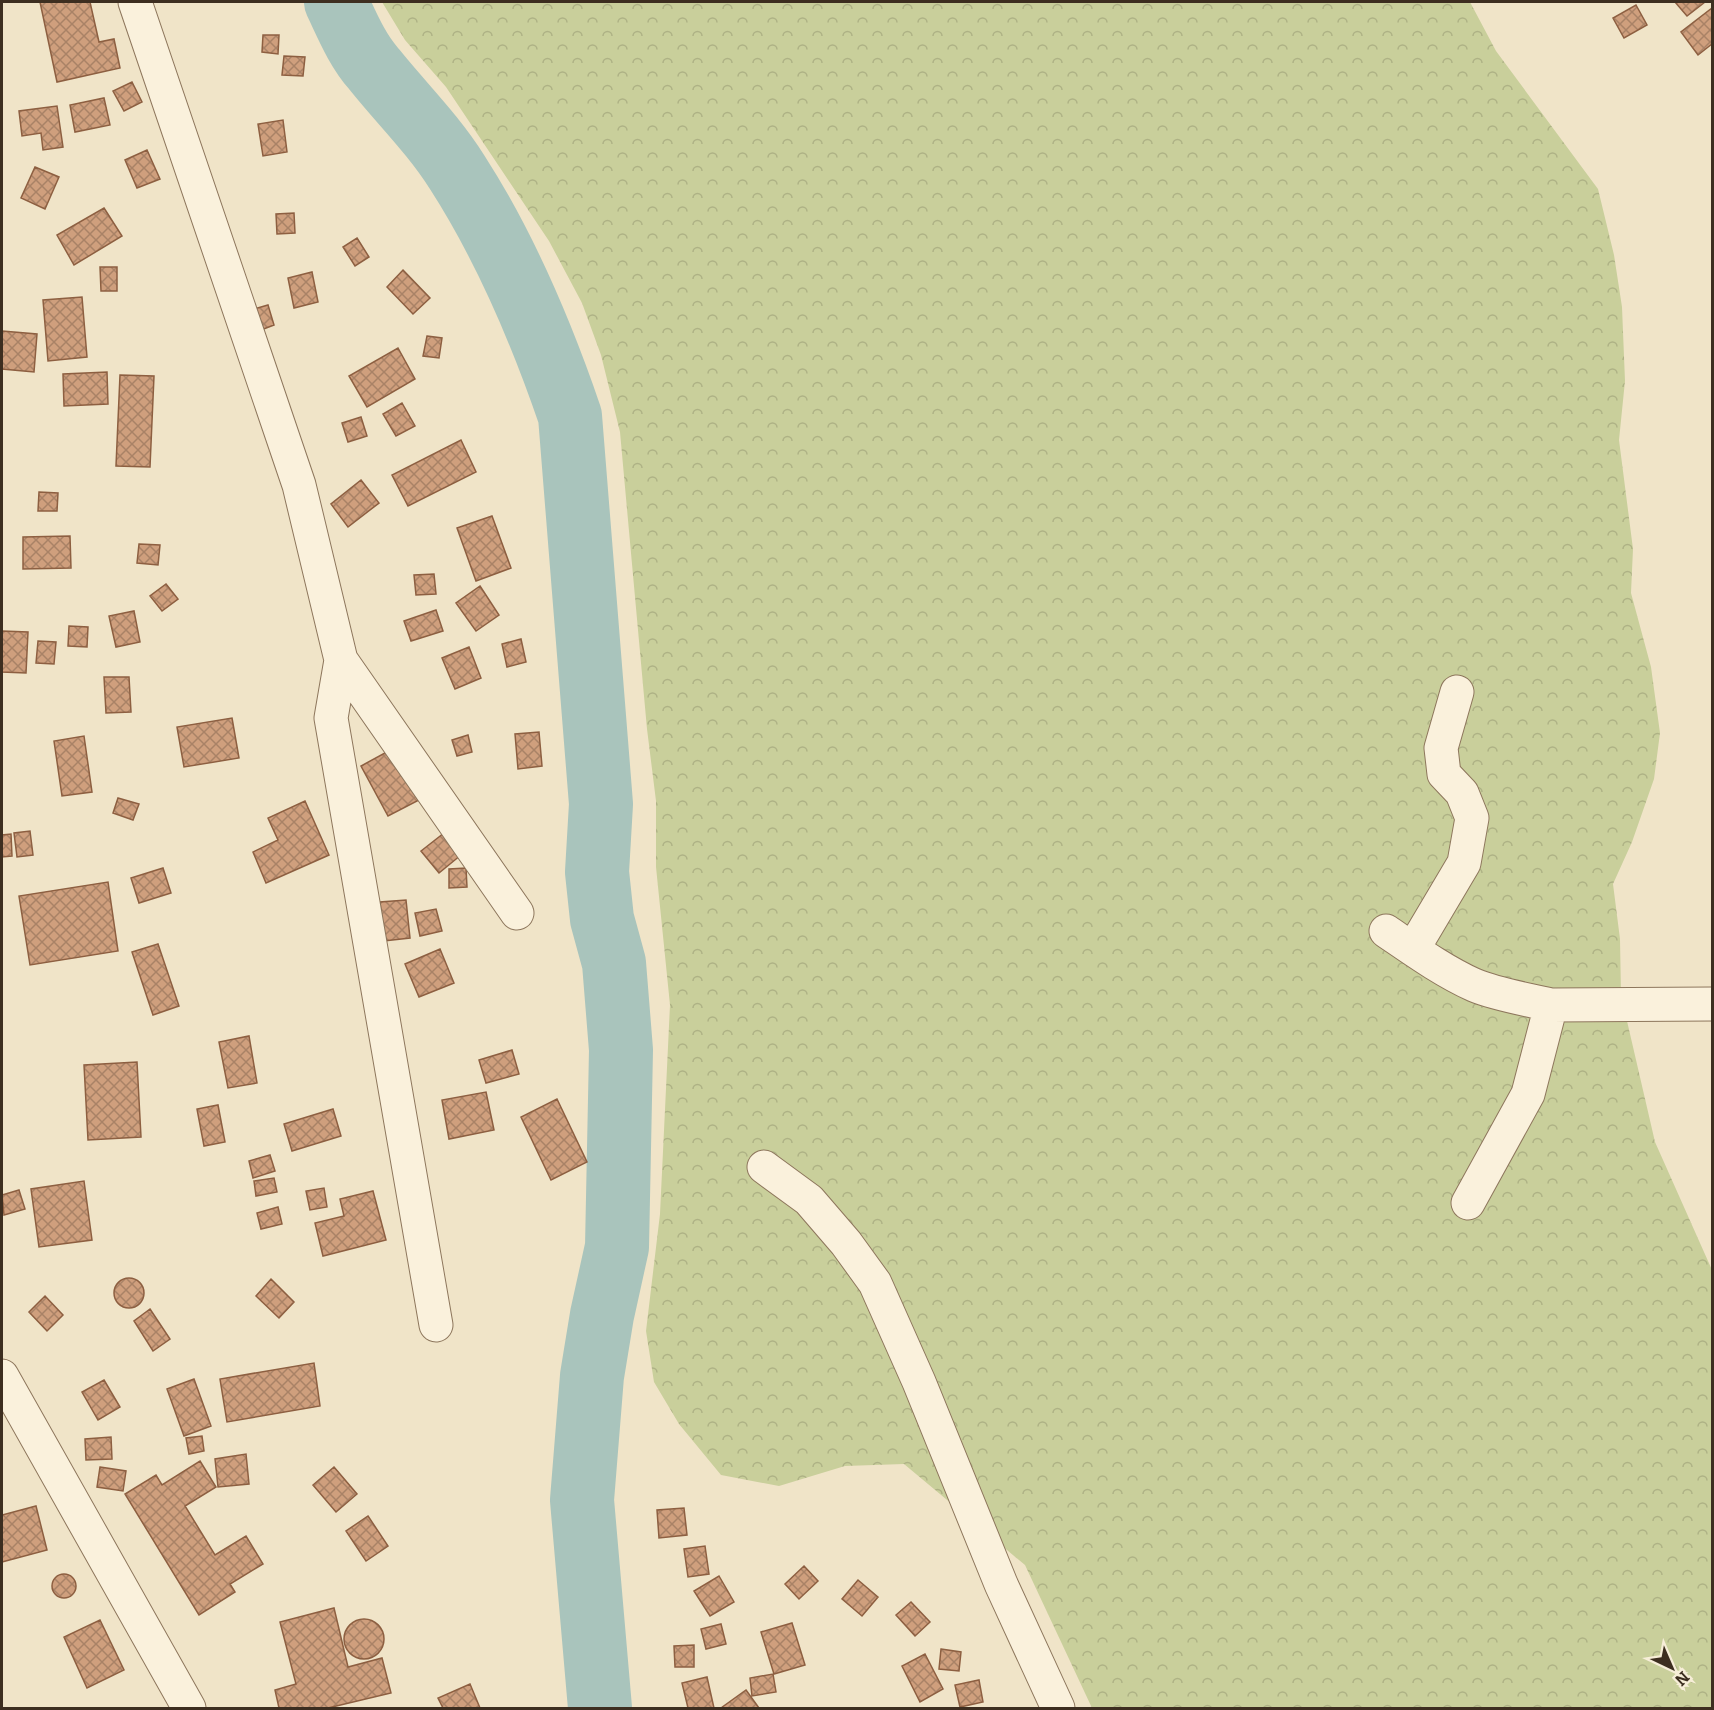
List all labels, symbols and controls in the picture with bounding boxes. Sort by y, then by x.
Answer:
north arrow [1642,1638,1702,1698]
text: N [1671,1667,1693,1690]

